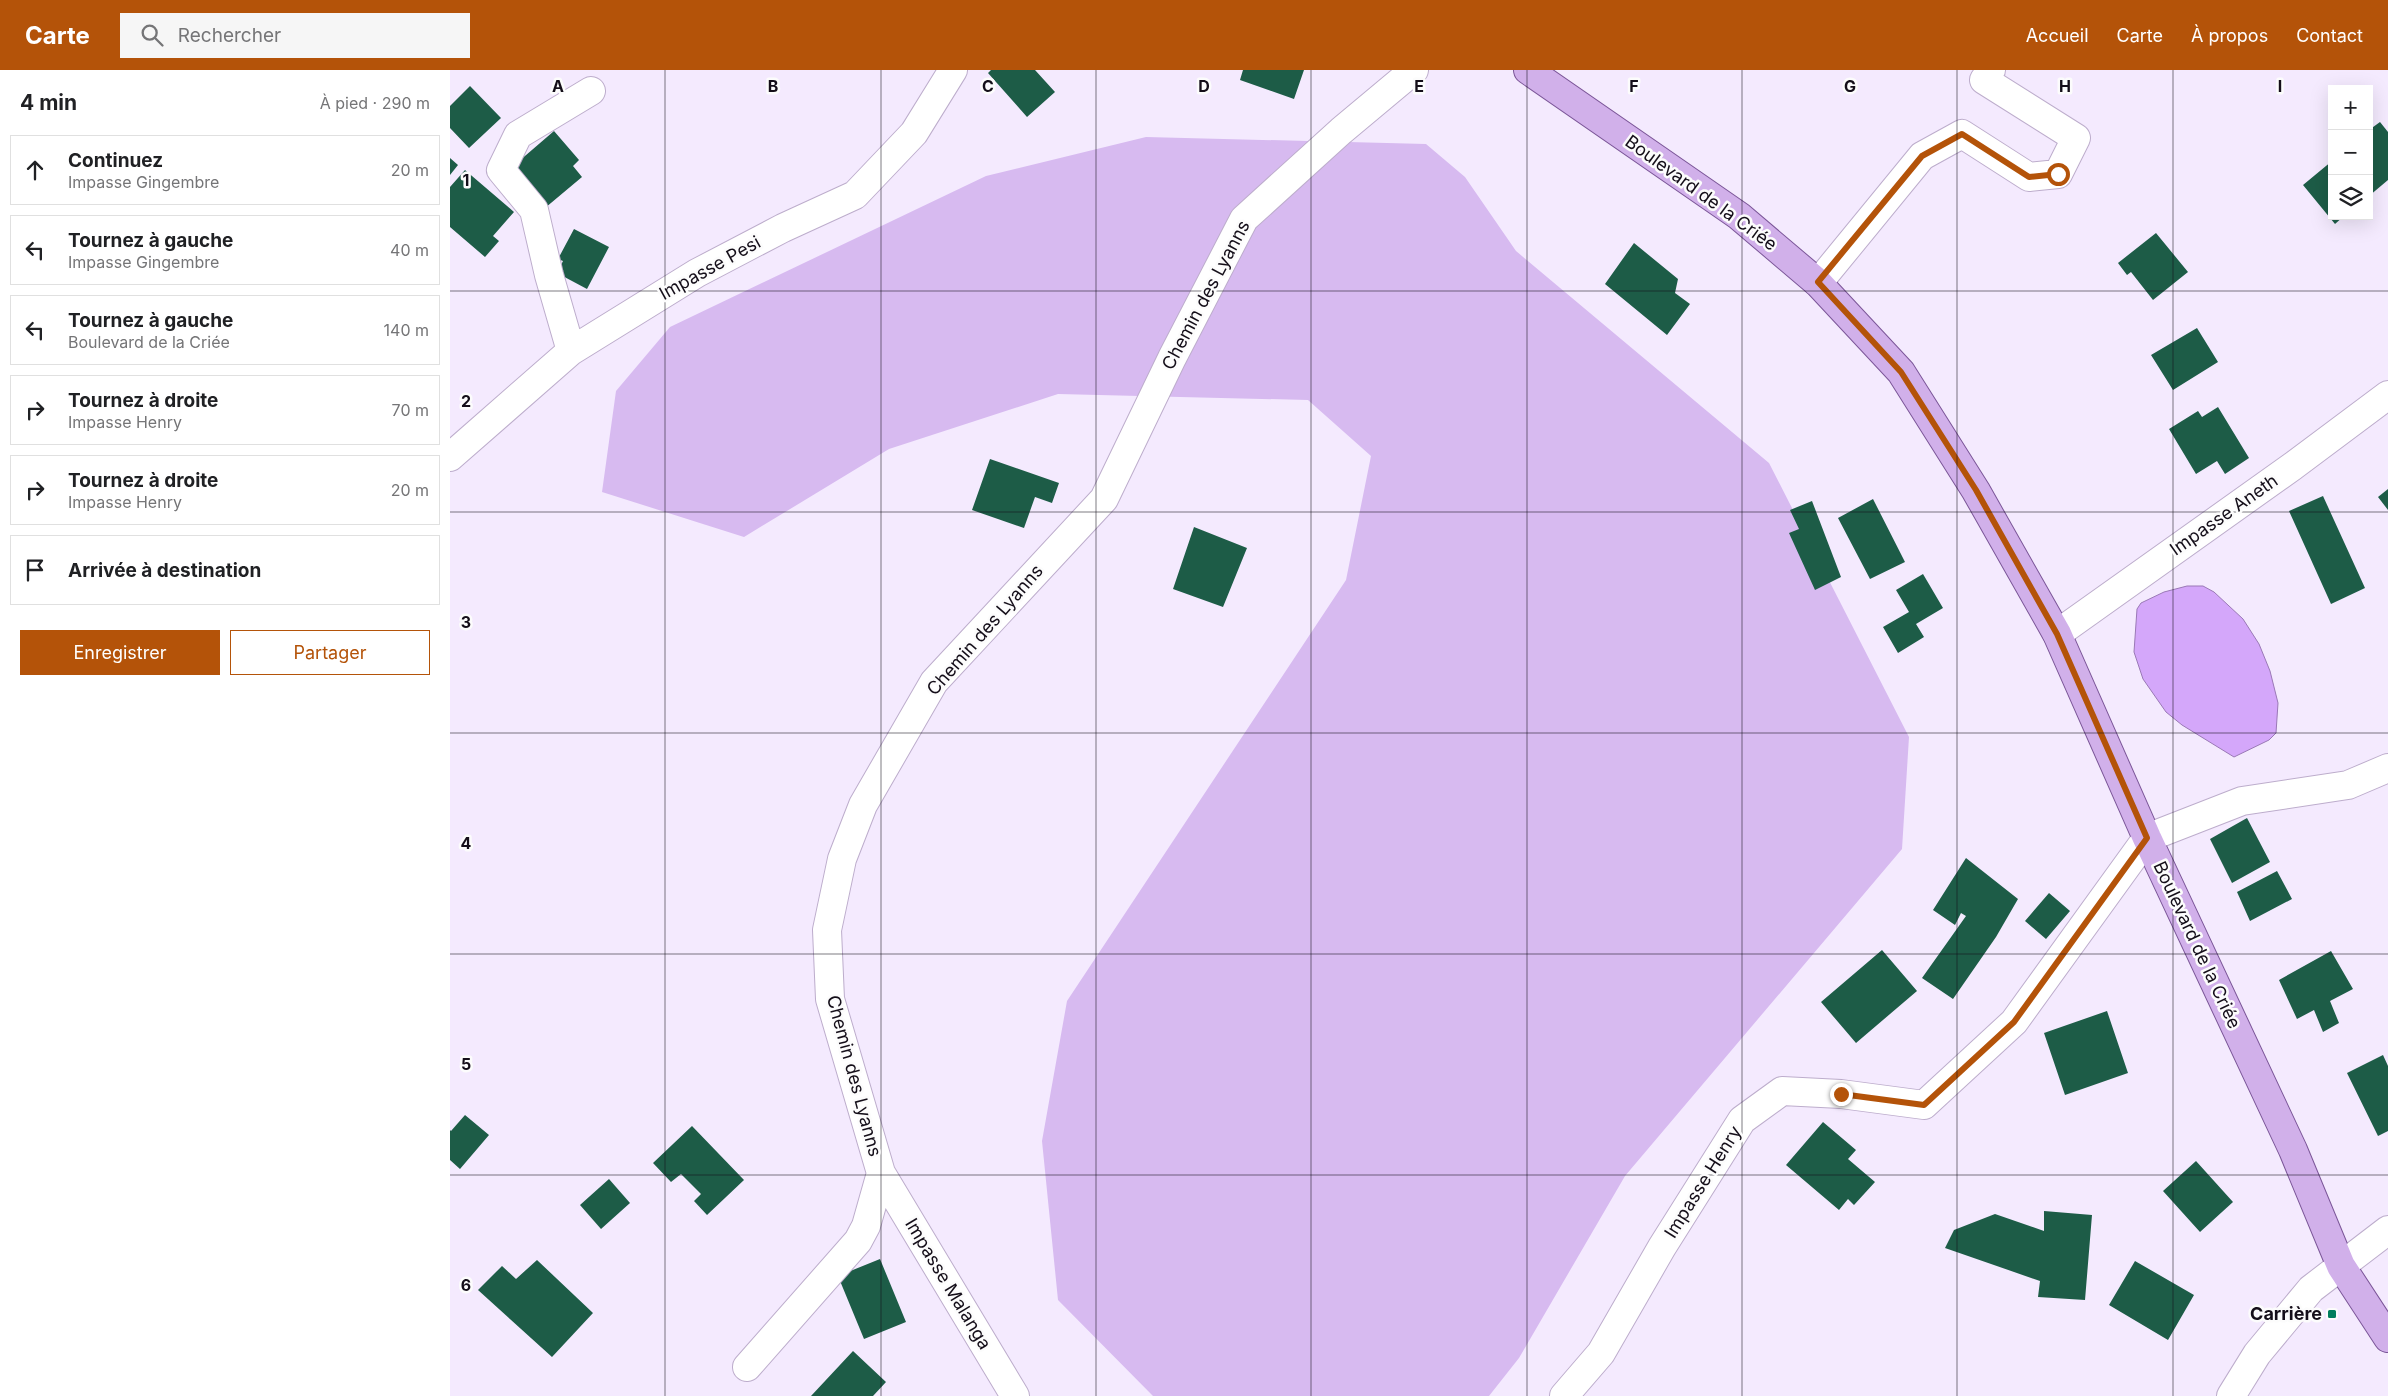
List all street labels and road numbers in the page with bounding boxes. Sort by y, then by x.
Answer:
street label: Boulevard de la Criée [1621,131,1781,255]
street label: Chemin des Lyanns [1157,217,1254,373]
street label: Impasse Pesi [656,231,764,304]
street label: Impasse Aneth [2166,470,2282,559]
street label: Chemin des Lyanns [922,560,1047,699]
street label: Boulevard de la Criée [2149,858,2245,1032]
street label: Chemin des Lyanns [823,993,886,1159]
street label: Impasse Henry [1660,1122,1745,1242]
street label: Impasse Malanga [901,1214,996,1353]

